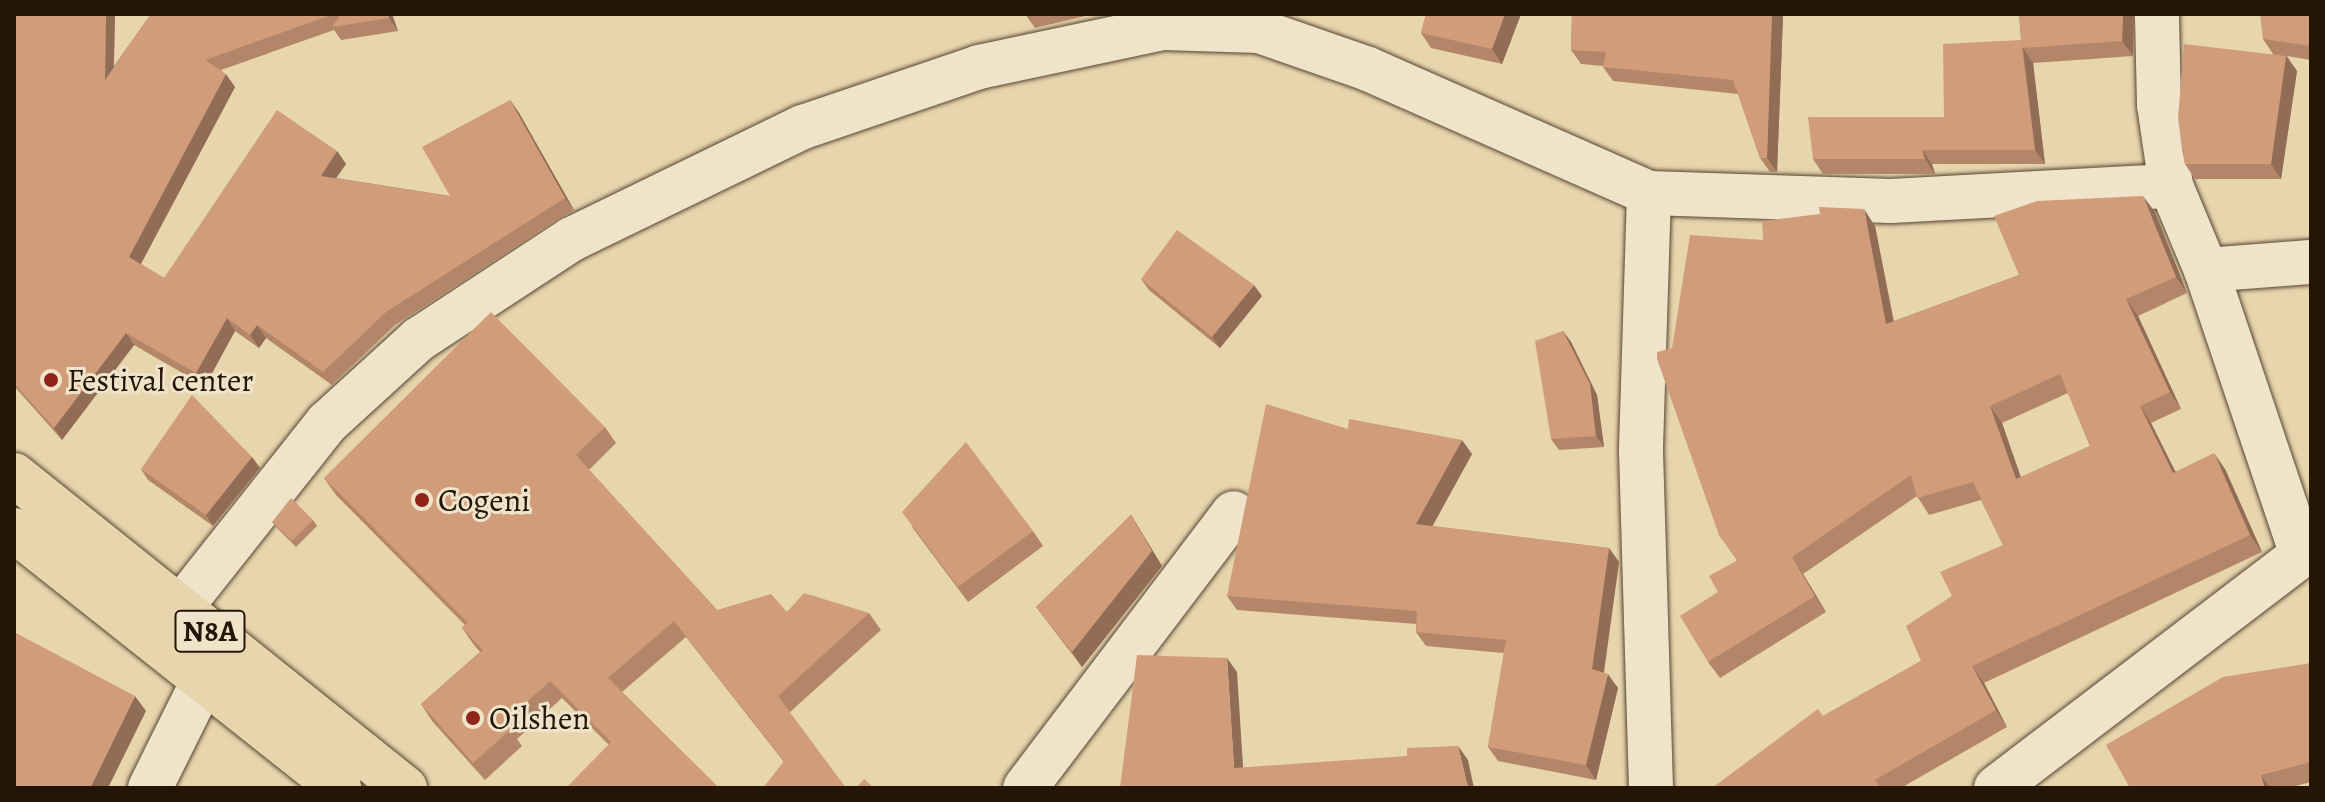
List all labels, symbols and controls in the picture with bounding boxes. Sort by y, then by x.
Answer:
place label: Festival center [67,361,254,399]
marker: Festival center [42,371,60,389]
place label: Cogeni [438,481,530,519]
marker: Cogeni [413,491,431,509]
road number: N8A [174,605,246,657]
place label: Oilshen [489,699,590,737]
marker: Oilshen [464,709,482,727]

